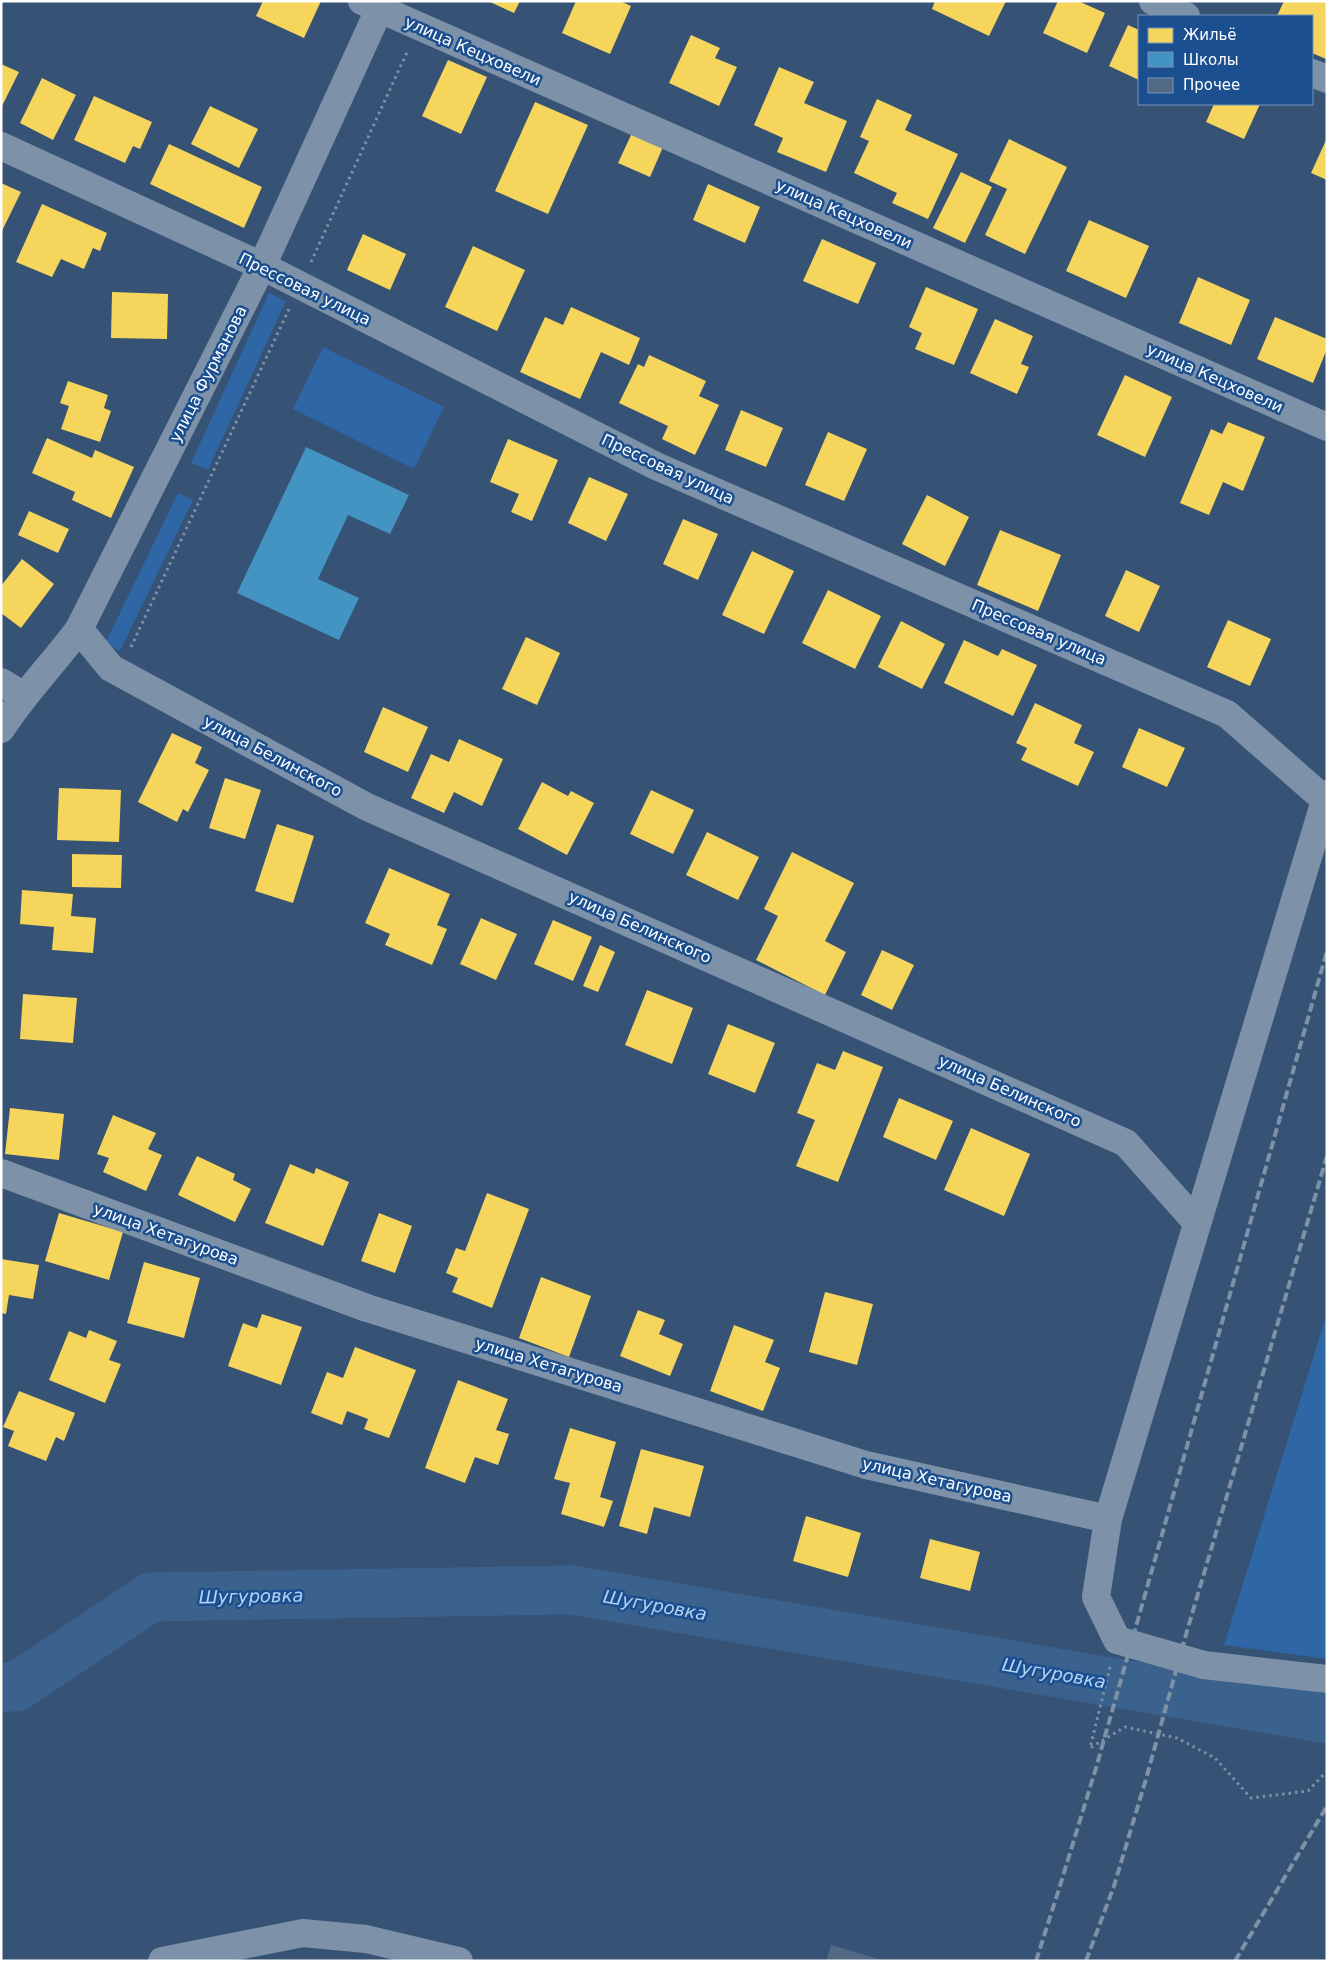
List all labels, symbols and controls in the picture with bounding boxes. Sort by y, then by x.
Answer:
street label: улица Кецховели [402,12,544,90]
legend [1138,15,1313,105]
text: Жильё [1183,26,1237,44]
text: Школы [1183,51,1239,69]
text: Прочее [1183,76,1240,94]
street label: улица Кецховели [773,175,915,253]
street label: Прессовая улица [236,249,374,329]
street label: улица Фурманова [165,303,251,445]
street label: улица Кецховели [1144,339,1286,417]
street label: Прессовая улица [599,430,737,508]
street label: Прессовая улица [969,595,1109,669]
street label: улица Белинского [200,711,346,801]
street label: улица Белинского [566,887,714,967]
street label: улица Белинского [936,1051,1084,1131]
street label: улица Хетагурова [91,1199,241,1269]
street label: улица Хетагурова [473,1334,625,1396]
street label: улица Хетагурова [860,1454,1014,1506]
water label: Шугуровка [198,1585,304,1607]
water label: Шугуровка [601,1586,709,1624]
water label: Шугуровка [1000,1654,1108,1692]

